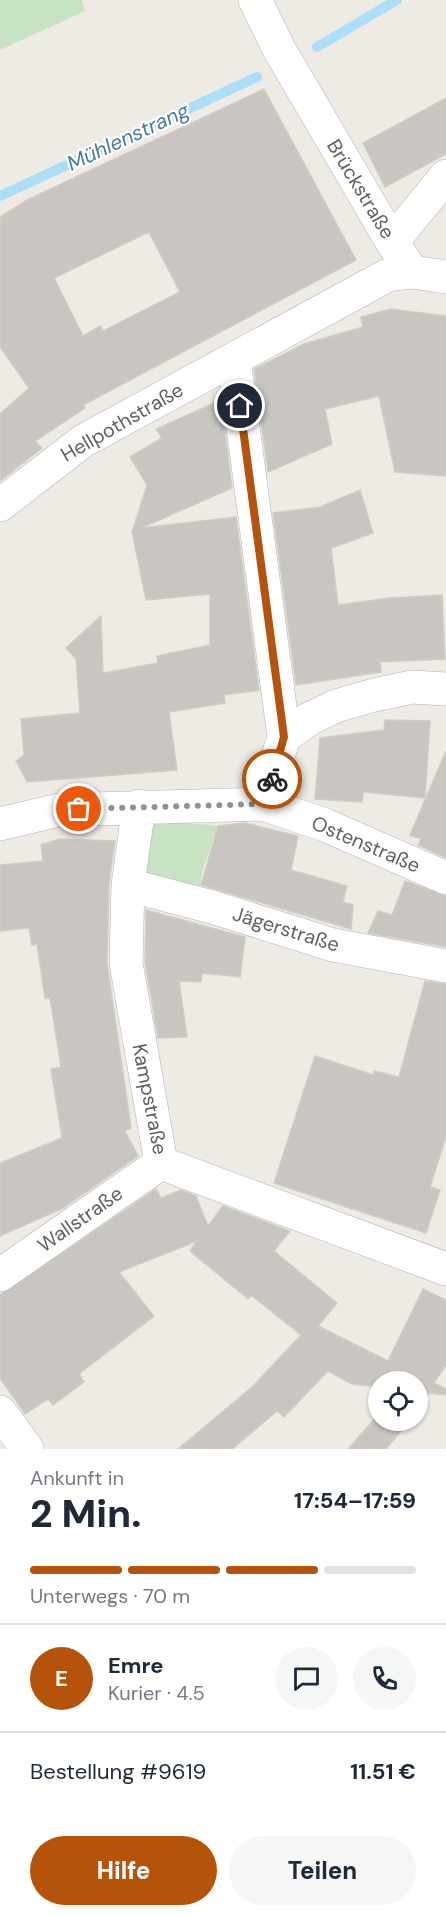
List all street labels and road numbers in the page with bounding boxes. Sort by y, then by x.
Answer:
street label: Brückstraße [321,134,401,244]
street label: Hellpothstraße [56,376,188,468]
street label: Ostenstraße [308,809,424,879]
street label: Jägerstraße [229,900,343,958]
street label: Kampstraße [127,1041,173,1157]
street label: Wallstraße [32,1180,128,1258]

